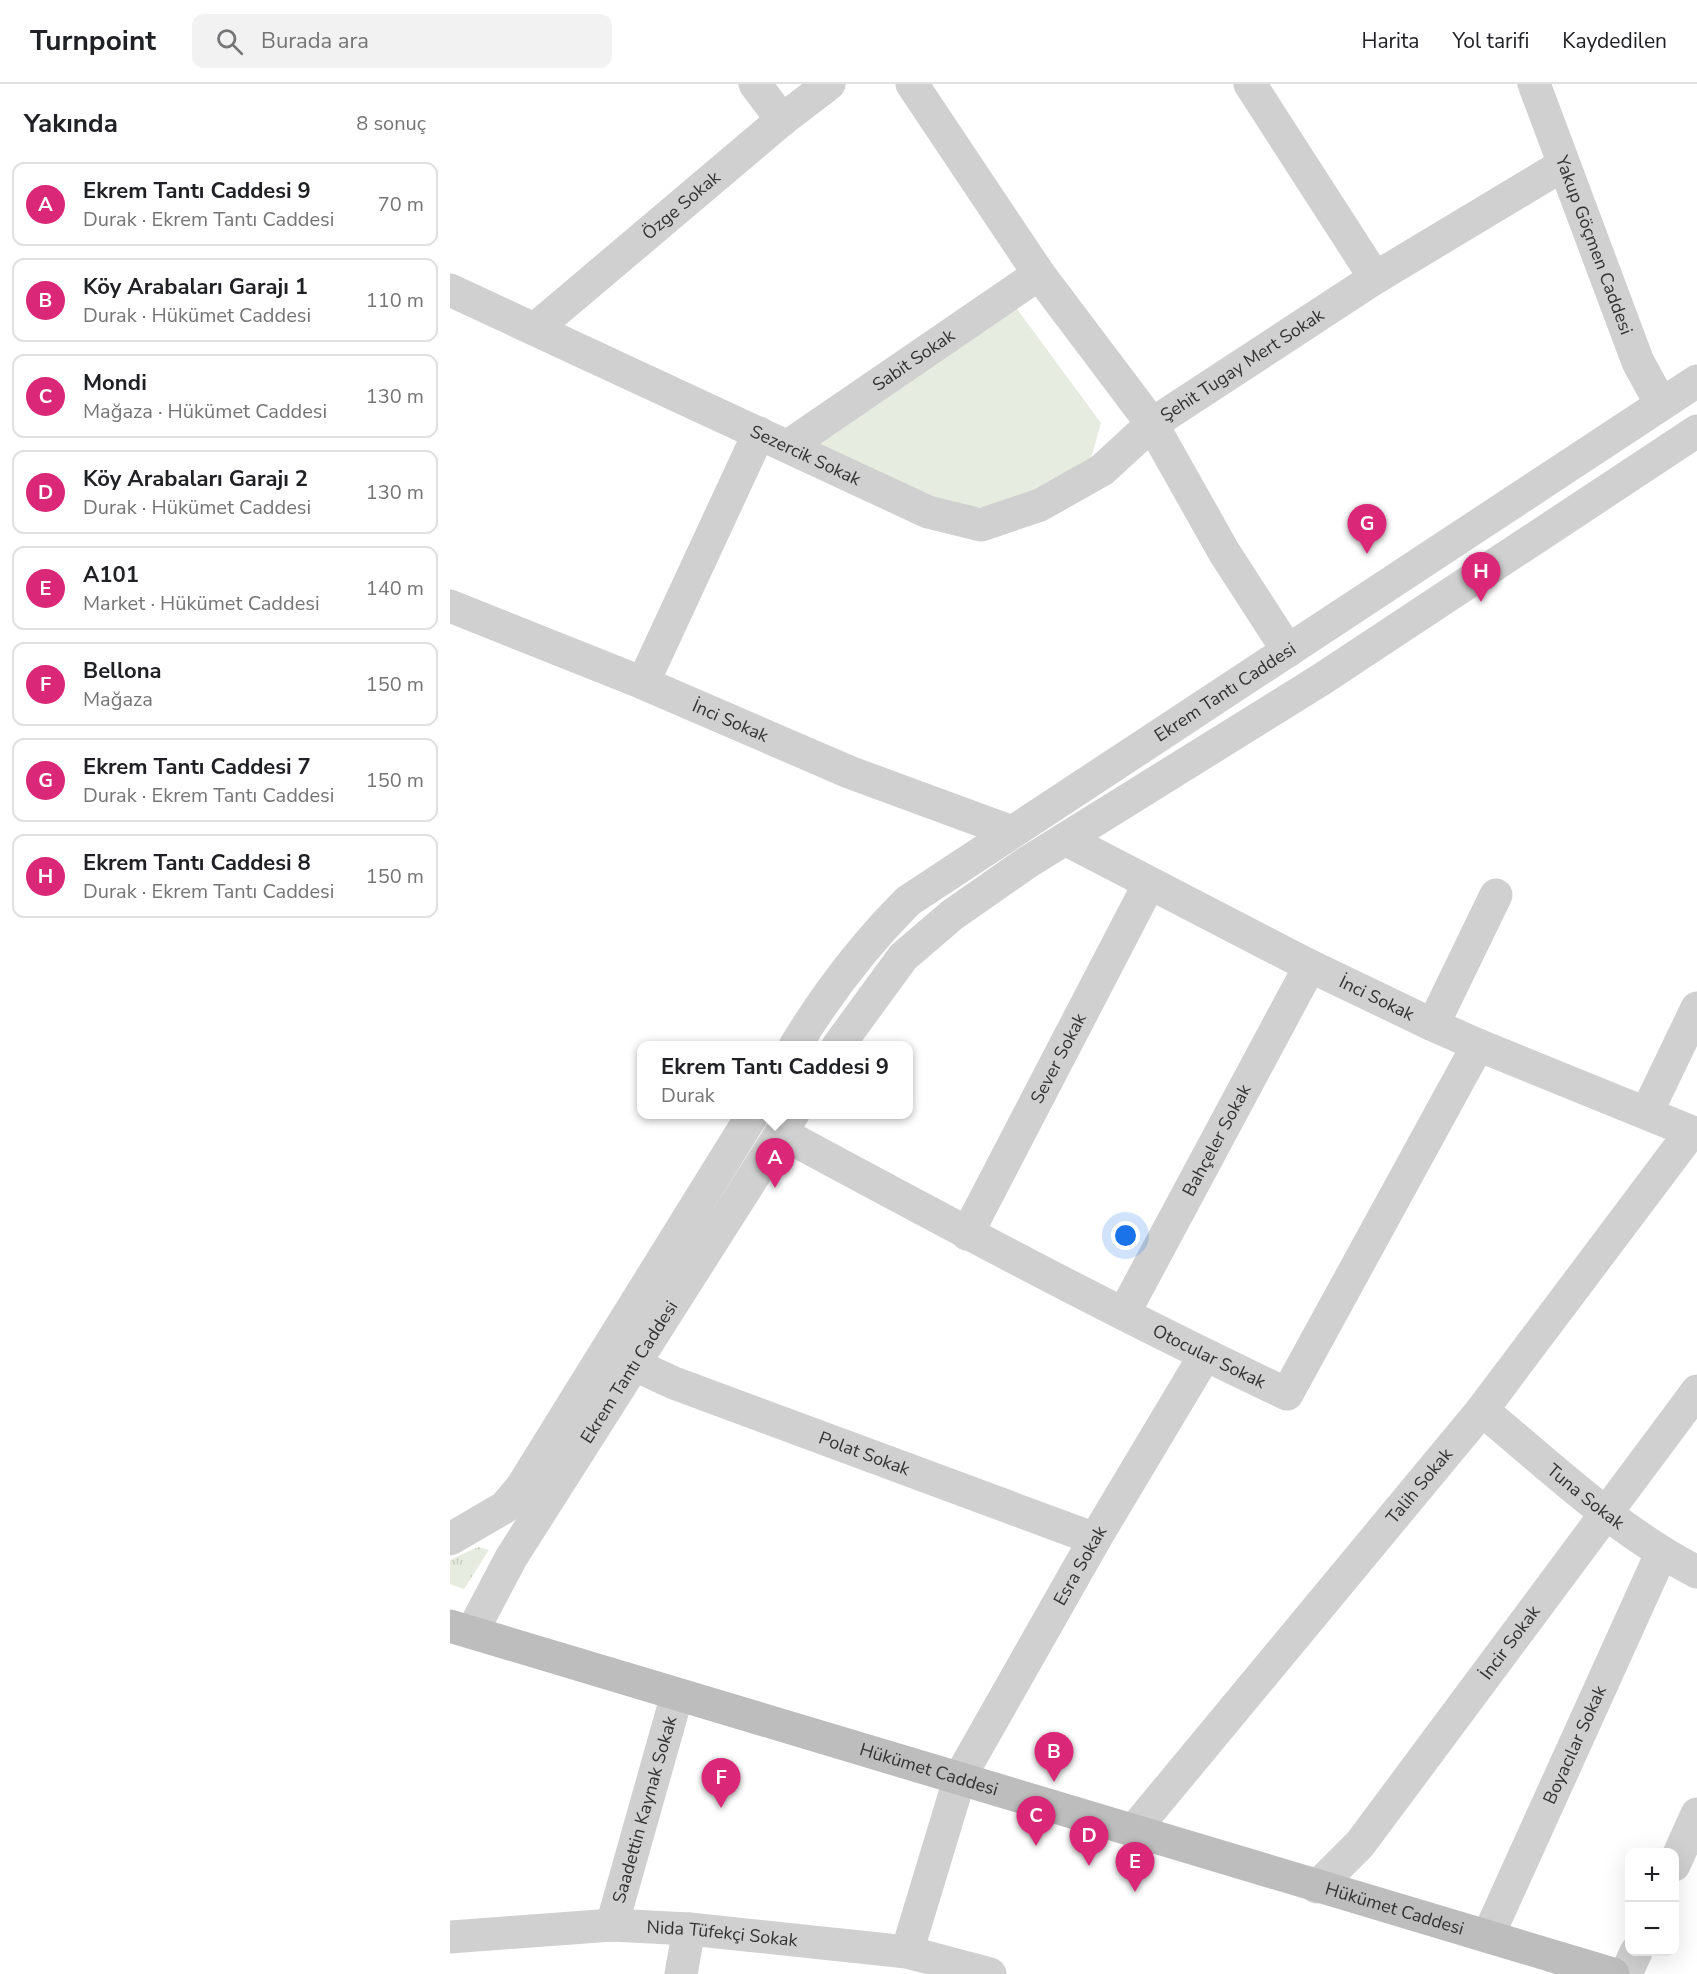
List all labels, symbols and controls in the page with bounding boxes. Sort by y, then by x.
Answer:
search box [192,14,612,68]
text: Turnpoint [30,22,156,60]
icon: search [213,25,246,58]
text: Burada ara [261,26,369,56]
text: Harita [1361,27,1419,55]
text: Yol tarifi [1452,27,1529,55]
text: Kaydedilen [1562,27,1667,55]
text: Yakında [24,106,118,141]
text: 8 sonuç [356,110,426,137]
street label: Yakup Göçmen Caddesi [1550,151,1639,338]
street label: Özge Sokak [637,165,726,245]
text: Ekrem Tantı Caddesi 9 [83,176,311,206]
text: A [38,191,53,218]
text: 70 m [378,191,424,218]
text: Durak · Ekrem Tantı Caddesi [83,206,334,233]
text: Köy Arabaları Garajı 1 [83,272,308,302]
text: B [39,287,52,314]
text: 110 m [366,287,424,314]
text: Durak · Hükümet Caddesi [83,302,311,329]
street label: Şehit Tugay Mert Sokak [1156,302,1329,427]
street label: Sabit Sokak [867,323,960,397]
text: Mondi [83,368,147,398]
text: C [39,383,52,410]
text: 130 m [366,383,424,410]
text: Mağaza · Hükümet Caddesi [83,398,327,425]
street label: Sezercik Sokak [746,419,866,492]
text: Köy Arabaları Garajı 2 [83,464,308,494]
text: D [38,479,53,506]
text: 130 m [366,479,424,506]
text: Durak · Hükümet Caddesi [83,494,311,521]
pin: G [1348,504,1386,554]
pin: H [1462,552,1500,602]
text: A101 [83,560,139,590]
text: E [40,575,51,602]
text: 140 m [366,575,424,602]
text: Market · Hükümet Caddesi [83,590,320,617]
street label: Ekrem Tantı Caddesi [1150,637,1300,747]
text: Bellona [83,656,162,686]
text: F [40,671,51,698]
text: 150 m [366,671,424,698]
text: Mağaza [83,686,153,713]
street label: İnci Sokak [689,694,773,748]
text: Ekrem Tantı Caddesi 7 [83,752,311,782]
text: G [38,767,53,794]
text: 150 m [366,767,424,794]
text: Durak · Ekrem Tantı Caddesi [83,782,334,809]
text: Ekrem Tantı Caddesi 8 [83,848,311,878]
text: H [38,863,53,890]
text: 150 m [366,863,424,890]
text: Durak · Ekrem Tantı Caddesi [83,878,334,905]
street label: İnci Sokak [1335,970,1419,1027]
street label: Sever Sokak [1025,1008,1092,1108]
popup [637,1041,913,1119]
text: Ekrem Tantı Caddesi 9 [661,1052,889,1082]
street label: Bahçeler Sokak [1177,1079,1257,1201]
text: Durak [661,1082,715,1109]
pin: A [756,1138,794,1188]
your location [1111,1221,1140,1250]
street label: Ekrem Tantı Caddesi [575,1296,683,1448]
street label: Otocular Sokak [1149,1319,1271,1395]
street label: Polat Sokak [815,1426,914,1482]
street label: Talih Sokak [1381,1442,1458,1529]
street label: Tuna Sokak [1542,1458,1630,1535]
street label: Esra Sokak [1048,1520,1113,1610]
street label: İncir Sokak [1474,1600,1546,1685]
street label: Boyacılar Sokak [1537,1681,1612,1808]
street label: Saadettin Kaynak Sokak [607,1712,683,1906]
pin: B [1034,1732,1074,1782]
street label: Hükümet Caddesi [857,1737,1001,1801]
pin: F [702,1758,740,1808]
pin: C [1016,1796,1056,1846]
pin: D [1070,1816,1108,1866]
pin: E [1116,1842,1154,1892]
map controls [1625,1848,1679,1956]
button: + [1625,1848,1679,1902]
street label: Hükümet Caddesi [1322,1877,1467,1941]
button: − [1625,1902,1679,1956]
street label: Nida Tüfekçi Sokak [646,1915,800,1953]

